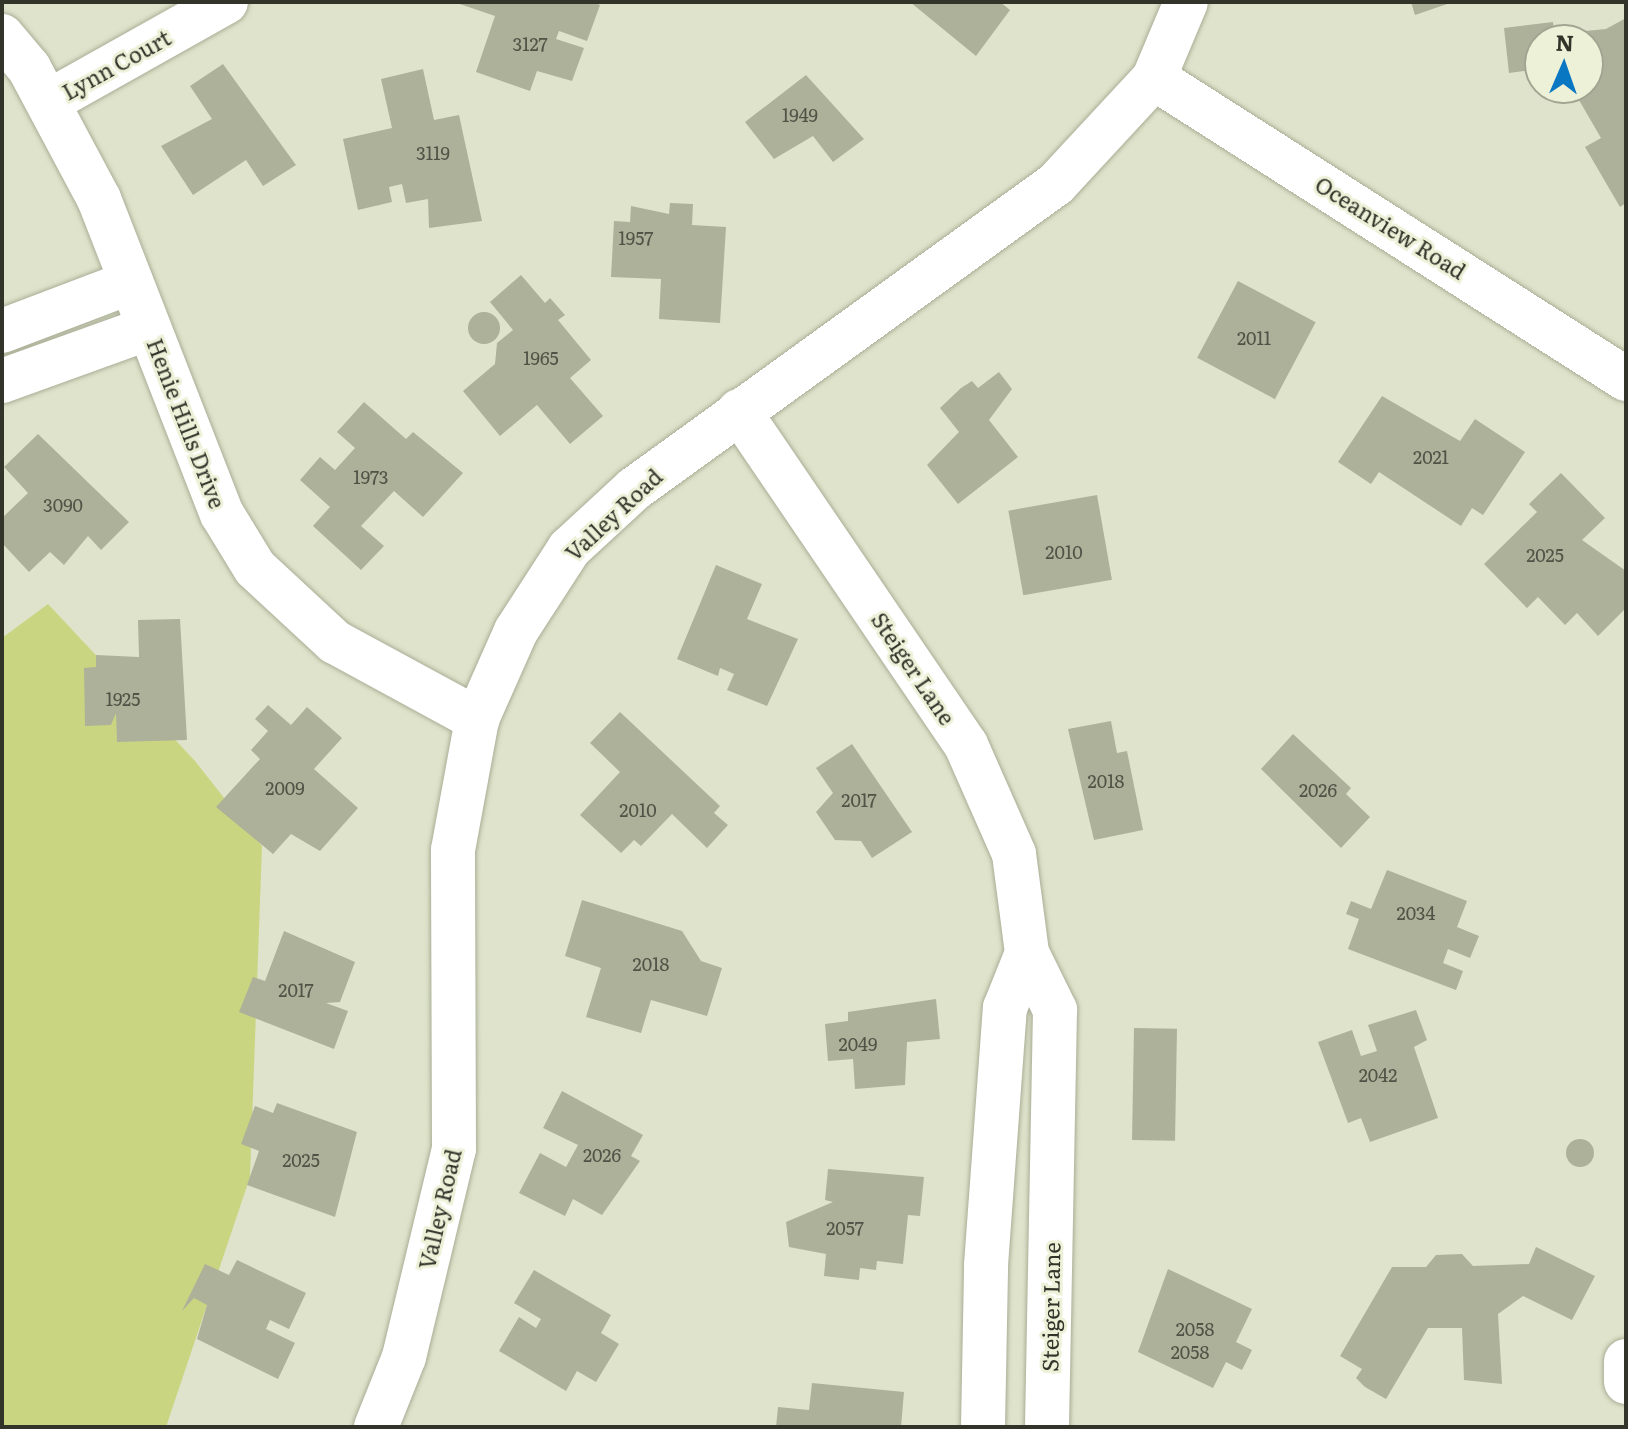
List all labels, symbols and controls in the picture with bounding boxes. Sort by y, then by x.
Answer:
street label: Lynn Court [57,23,175,105]
north arrow [1524,24,1604,104]
text: N [1555,25,1575,58]
house number: 3127 [512,33,548,55]
house number: 1949 [782,104,818,126]
house number: 3119 [416,142,450,164]
street label: Oceanview Road [1311,170,1471,284]
house number: 1957 [619,227,653,249]
house number: 2011 [1237,327,1271,349]
street label: Henie Hills Drive [142,334,232,512]
house number: 1965 [523,347,559,369]
house number: 2021 [1413,446,1449,468]
street label: Valley Road [559,463,667,565]
house number: 1973 [353,466,389,488]
house number: 3090 [43,494,83,516]
house number: 2010 [1045,541,1083,563]
house number: 2025 [1526,544,1564,566]
street label: Steiger Lane [867,607,961,729]
house number: 1925 [106,688,140,710]
house number: 2018 [1088,770,1124,792]
house number: 2009 [265,777,305,799]
house number: 2026 [1299,779,1337,801]
house number: 2017 [841,789,877,811]
house number: 2010 [619,799,657,821]
house number: 2034 [1397,902,1435,924]
house number: 2018 [633,953,669,975]
house number: 2017 [278,979,314,1001]
house number: 2049 [839,1033,877,1055]
house number: 2042 [1359,1064,1397,1086]
house number: 2026 [583,1144,621,1166]
street label: Valley Road [412,1146,466,1272]
house number: 2025 [282,1149,320,1171]
house number: 2057 [826,1217,864,1239]
street label: Steiger Lane [1036,1242,1064,1372]
house number: 2058 [1176,1318,1214,1340]
house number: 2058 [1171,1341,1209,1363]

